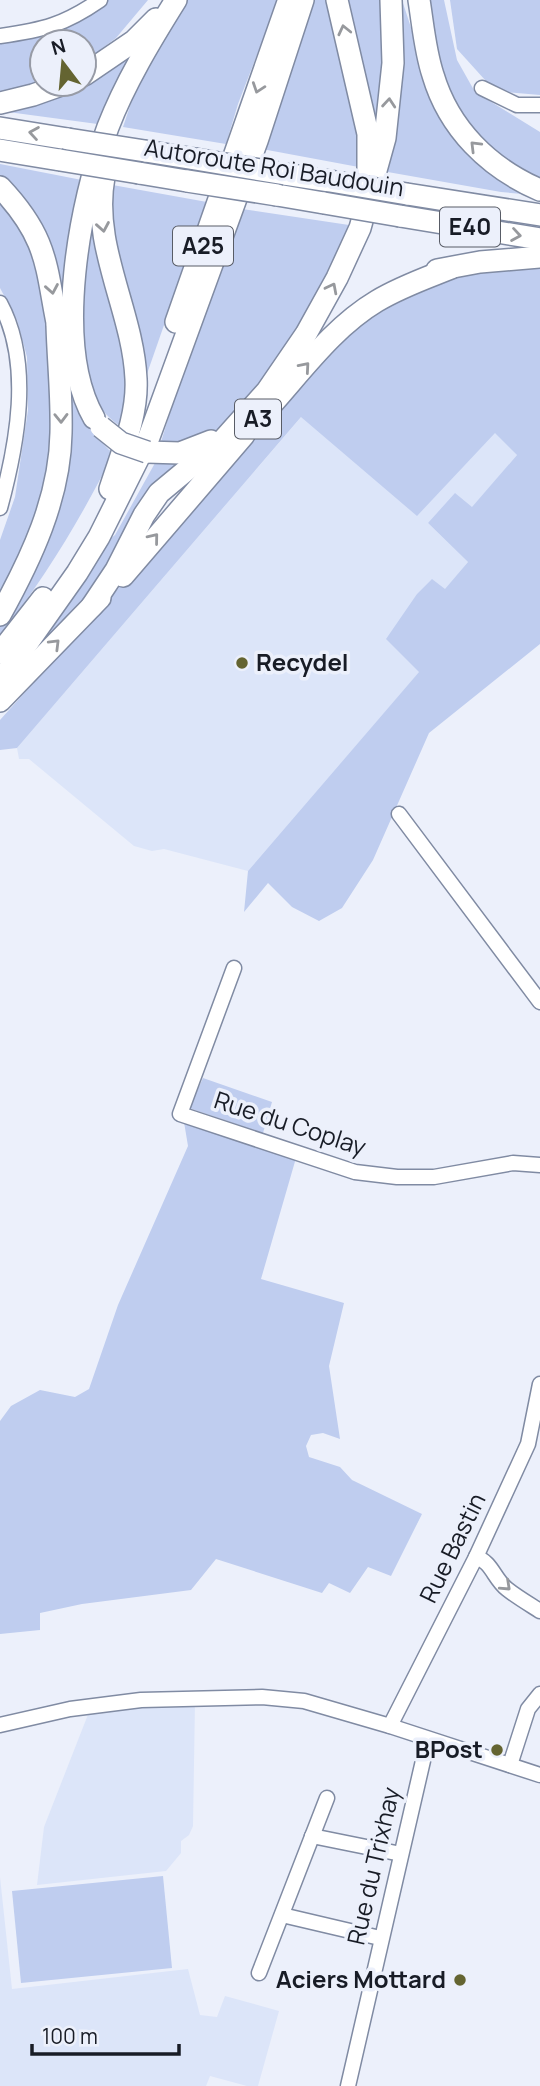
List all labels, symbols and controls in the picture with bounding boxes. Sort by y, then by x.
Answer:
one-way arrow [338,25,352,37]
north arrow [28,28,98,98]
text: N [48,32,68,61]
one-way arrow [252,81,266,93]
one-way arrow [381,98,396,109]
one-way arrow [28,126,40,141]
street label: Autoroute Roi Baudouin [142,130,406,203]
one-way arrow [471,141,484,154]
road number: E40 [440,208,500,246]
one-way arrow [95,221,110,233]
road number: A25 [173,227,233,266]
one-way arrow [510,227,521,242]
one-way arrow [323,282,337,295]
one-way arrow [44,283,59,295]
one-way arrow [297,363,309,376]
road number: A3 [235,400,281,438]
one-way arrow [53,413,69,423]
one-way arrow [146,533,158,546]
one-way arrow [47,640,59,652]
place label: Recydel [256,645,349,678]
marker: Recydel [234,655,250,671]
street label: Rue du Coplay [210,1082,371,1163]
street label: Rue Bastin [411,1487,492,1608]
one-way arrow [497,1578,510,1590]
place label: BPost [415,1732,483,1765]
marker: BPost [489,1742,505,1758]
street label: Rue du Trixhay [338,1783,407,1948]
place label: Aciers Mottard [276,1962,446,1995]
marker: Aciers Mottard [452,1972,468,1988]
scale bar [32,2012,178,2056]
text: 100 m [42,2022,98,2050]

